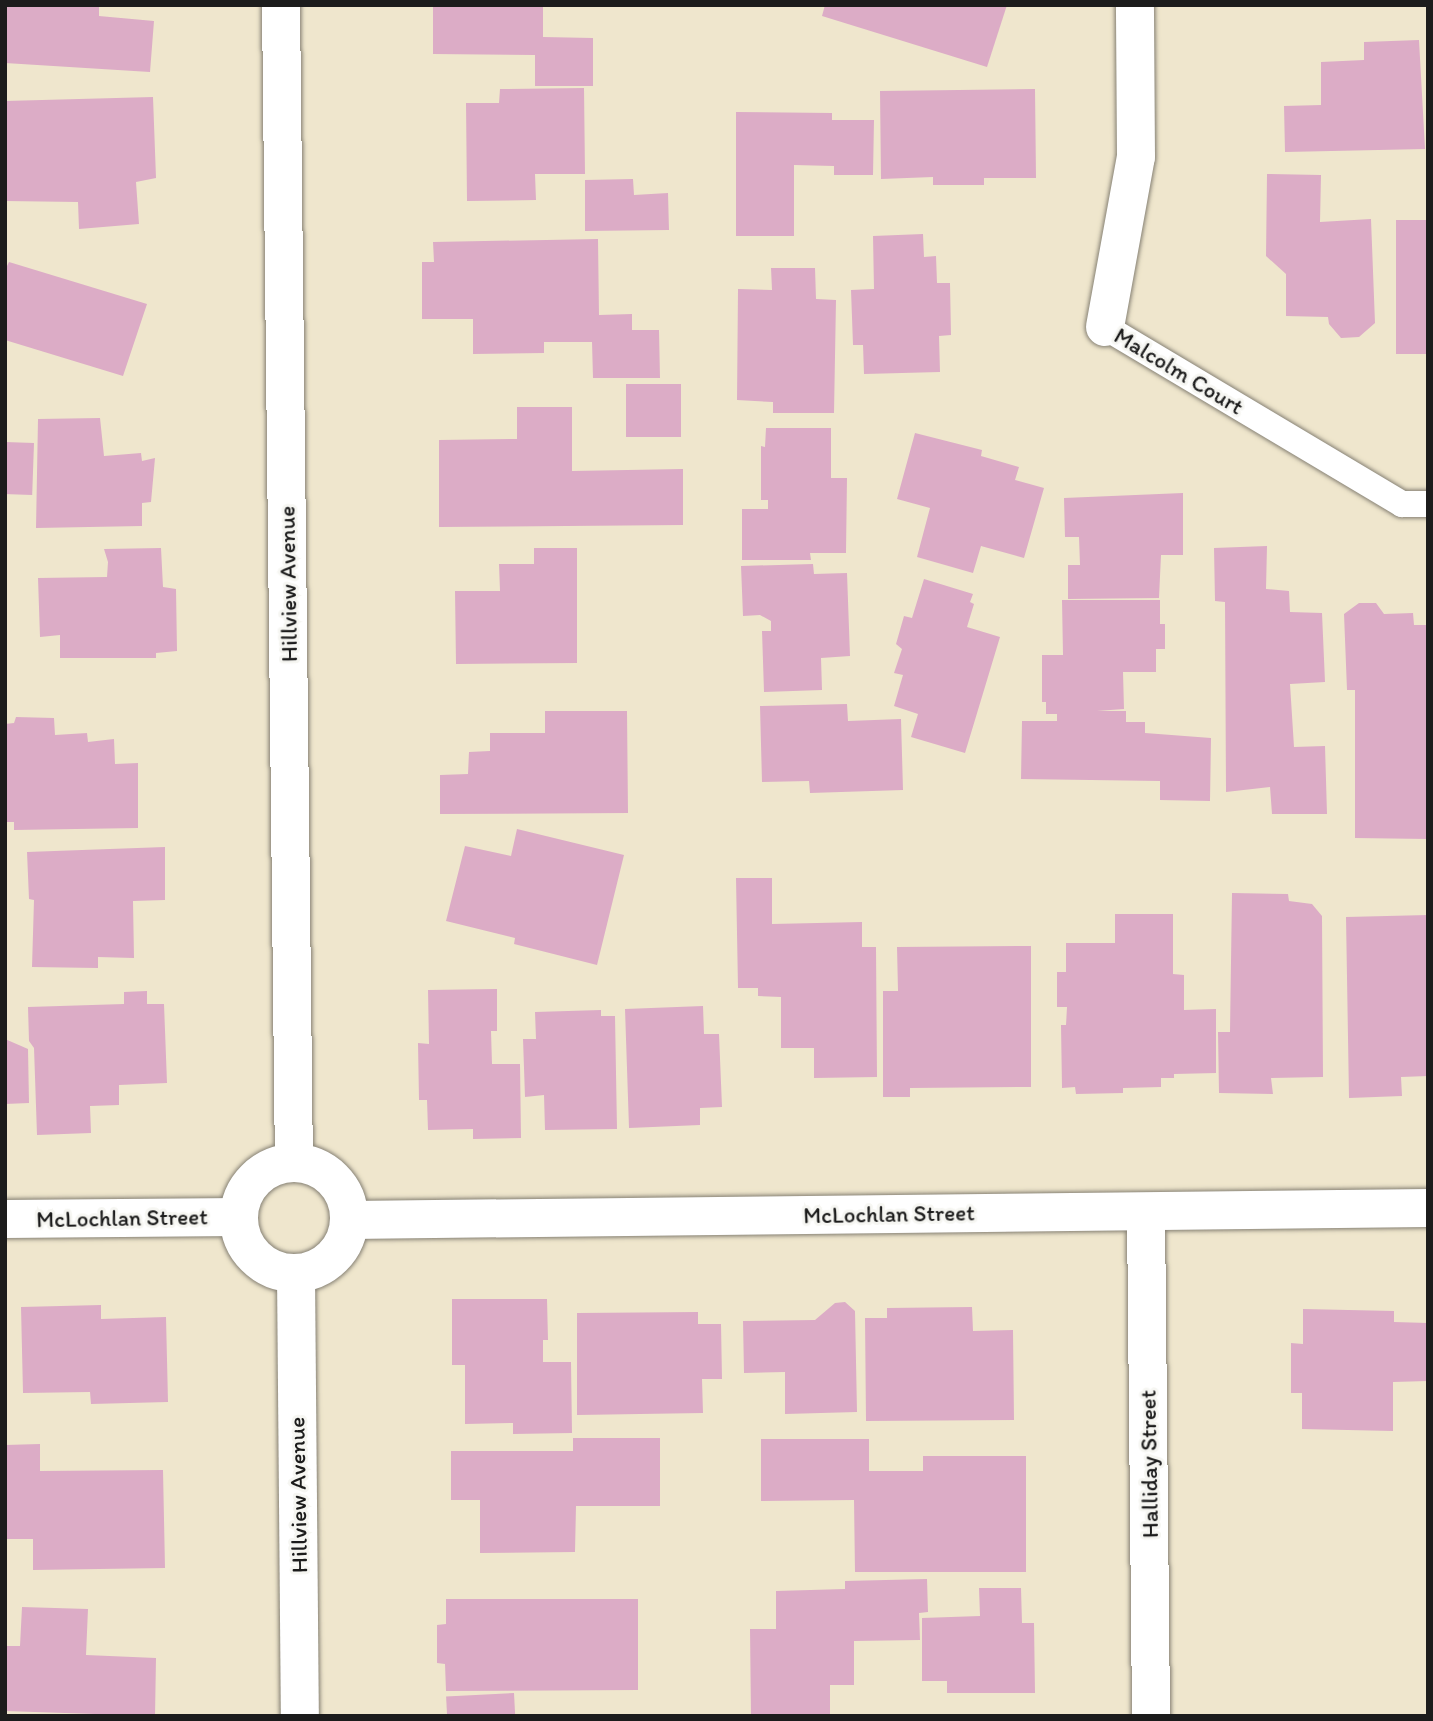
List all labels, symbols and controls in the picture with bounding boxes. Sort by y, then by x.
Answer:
street label: Malcolm Court [1109,321,1249,421]
street label: Hillview Avenue [273,506,303,662]
street label: McLochlan Street [803,1199,975,1229]
street label: McLochlan Street [36,1203,208,1233]
street label: Halliday Street [1134,1390,1164,1538]
street label: Hillview Avenue [283,1417,313,1573]

